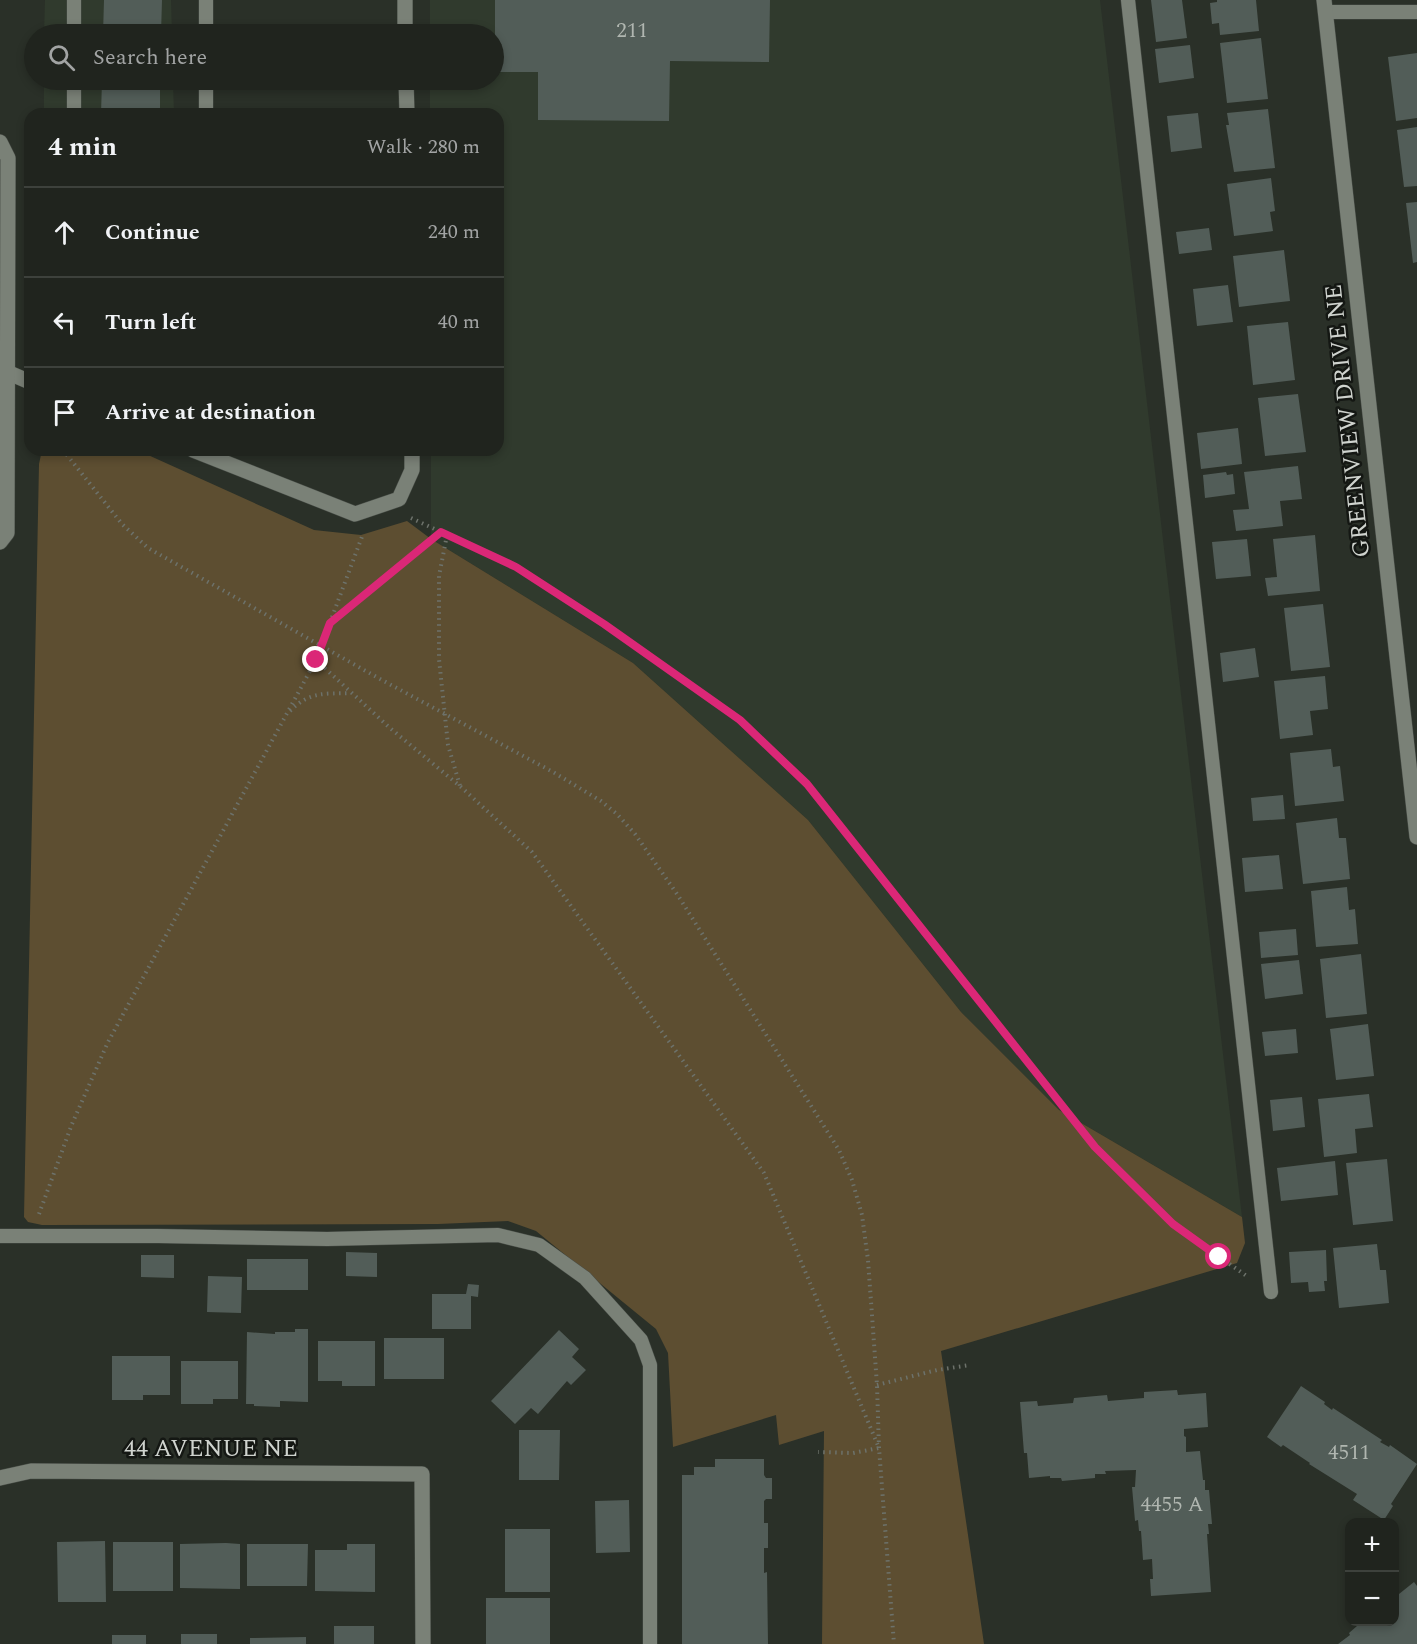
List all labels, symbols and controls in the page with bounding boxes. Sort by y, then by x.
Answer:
house number: 211 [616,15,648,47]
search box [24,24,504,90]
icon: search [45,41,78,74]
text: Search here [93,41,207,74]
text: 4 min [48,127,117,167]
text: Walk · 280 m [367,132,480,162]
icon: ahead [48,216,81,249]
text: Continue [105,216,200,249]
text: 240 m [428,217,480,247]
street label: GREENVIEW DRIVE NE [1316,283,1380,559]
icon: left [48,306,81,339]
text: Turn left [105,306,197,339]
text: 40 m [438,307,480,337]
icon: arrive [48,396,81,429]
text: Arrive at destination [105,396,316,429]
route end [302,646,328,672]
route start [1205,1243,1231,1269]
street label: 44 AVENUE NE [124,1431,298,1467]
house number: 4511 [1328,1437,1370,1469]
house number: 4455 A [1141,1489,1204,1521]
map controls [1345,1518,1399,1626]
button: + [1345,1518,1399,1572]
button: − [1345,1572,1399,1626]

